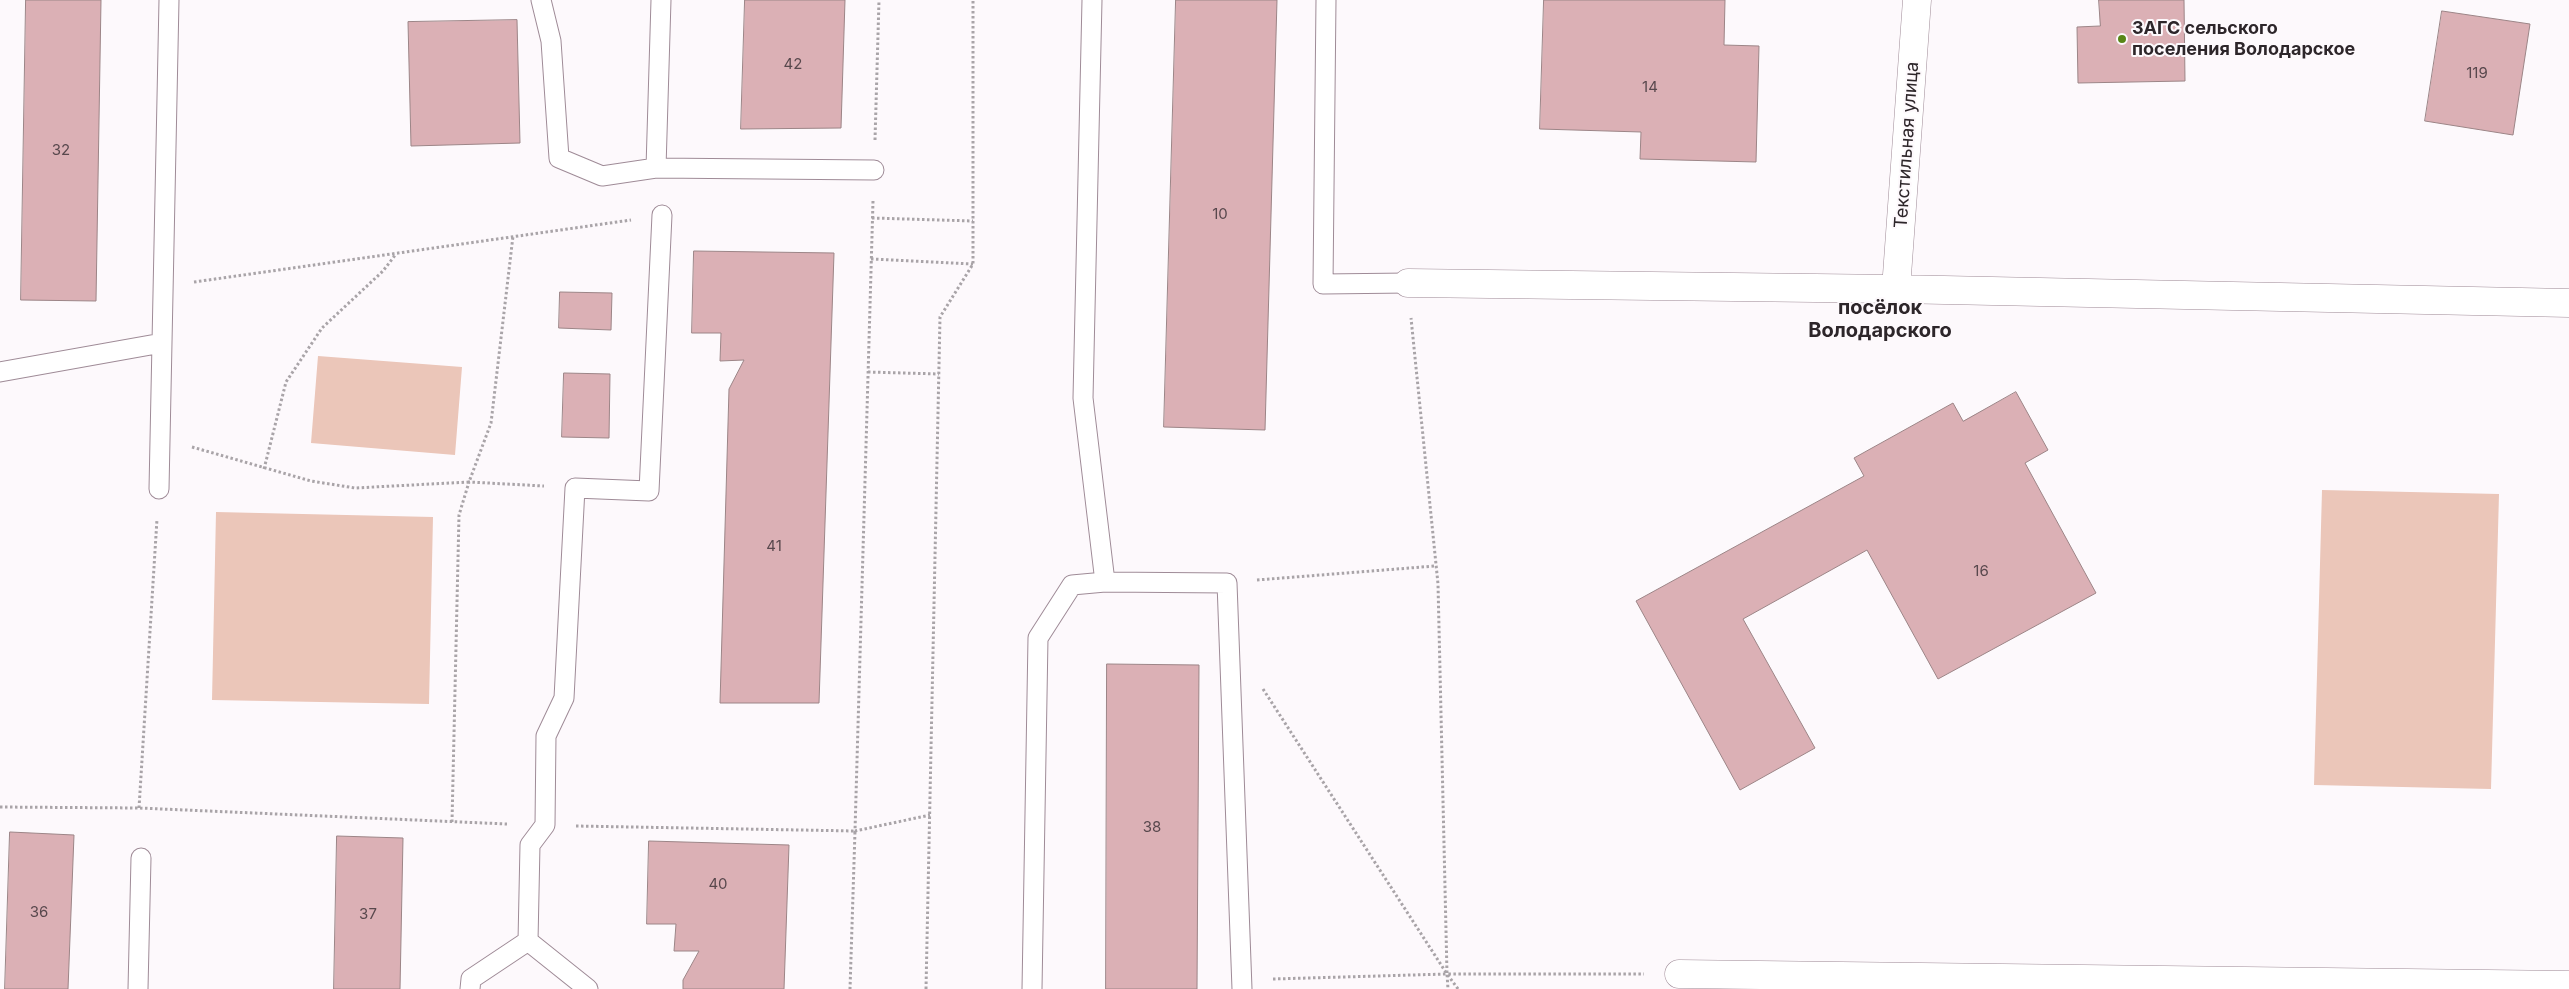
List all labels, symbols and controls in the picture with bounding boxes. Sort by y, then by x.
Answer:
place label: ЗАГС сельского поселения Володарское [2132,18,2355,60]
marker: ЗАГС сельского поселения Володарское [2116,33,2128,45]
house number: 42 [784,55,802,73]
street label: Текстильная улица [1890,61,1924,229]
house number: 119 [2466,64,2488,82]
house number: 14 [1642,78,1658,96]
house number: 32 [52,141,70,159]
house number: 10 [1212,205,1228,223]
district label: посёлок Володарского [1808,296,1952,343]
house number: 41 [766,537,782,555]
house number: 16 [1973,562,1989,580]
house number: 38 [1143,818,1161,836]
house number: 40 [708,875,728,893]
house number: 36 [30,903,48,921]
house number: 37 [359,905,377,923]

